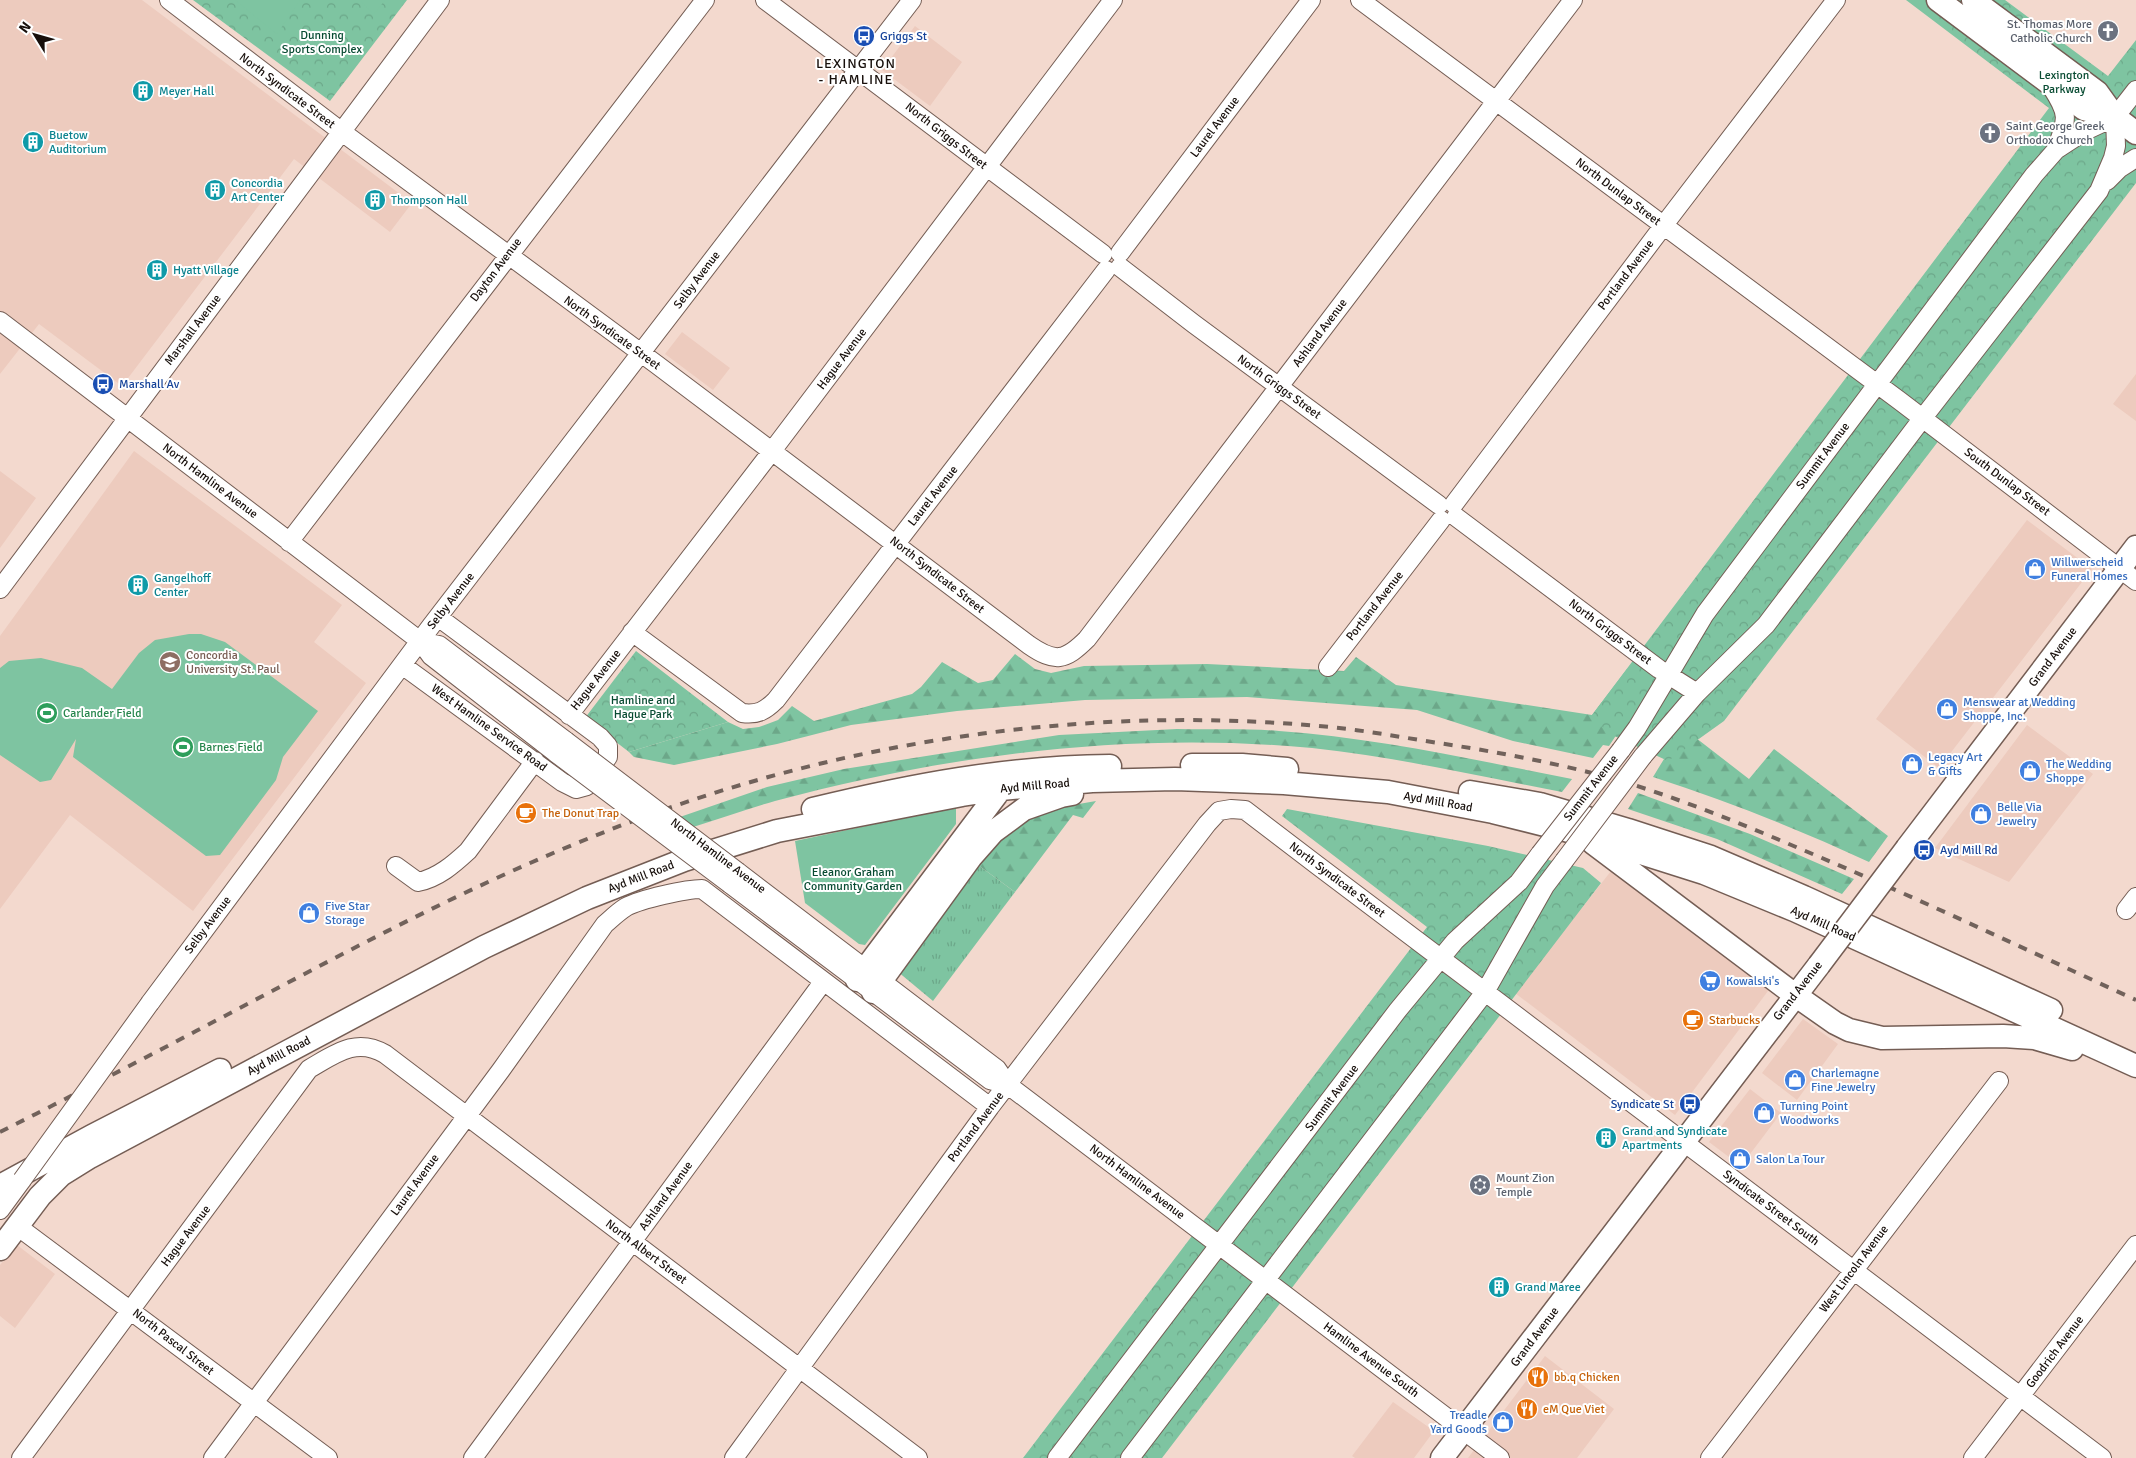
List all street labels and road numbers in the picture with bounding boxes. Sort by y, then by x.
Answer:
street label: North Syndicate Street [236,50,338,132]
street label: Laurel Avenue [1187,93,1243,161]
street label: North Griggs Street [902,99,990,173]
street label: North Dunlap Street [1572,155,1664,229]
street label: Dayton Avenue [467,235,525,305]
street label: Portland Avenue [1595,237,1657,313]
street label: Selby Avenue [670,248,724,312]
street label: Marshall Avenue [161,291,225,369]
street label: North Syndicate Street [561,293,663,373]
street label: Ashland Avenue [1289,296,1351,370]
street label: Hague Avenue [814,325,870,393]
street label: North Griggs Street [1234,352,1324,422]
street label: Summit Avenue [1793,420,1853,492]
street label: North Hamline Avenue [159,440,261,522]
street label: South Dunlap Street [1961,445,2053,519]
street label: Laurel Avenue [905,463,961,529]
street label: North Syndicate Street [887,533,987,617]
street label: Portland Avenue [1343,568,1407,644]
street label: Selby Avenue [424,569,478,633]
street label: North Griggs Street [1566,596,1654,668]
street label: Grand Avenue [2026,624,2080,690]
street label: Hague Avenue [568,647,624,713]
street label: West Hamline Service Road [428,681,550,775]
street label: Summit Avenue [1560,752,1622,824]
street label: Ayd Mill Road [1000,775,1070,797]
street label: Ayd Mill Road [1402,789,1474,815]
street label: North Hamline Avenue [667,815,769,897]
street label: North Syndicate Street [1286,839,1388,921]
street label: Ayd Mill Road [606,857,676,897]
street label: Selby Avenue [181,893,235,957]
street label: Ayd Mill Road [1788,903,1858,945]
street label: Grand Avenue [1770,958,1826,1024]
street label: Ayd Mill Road [245,1033,313,1079]
street label: Summit Avenue [1302,1062,1362,1134]
street label: Portland Avenue [945,1089,1007,1165]
street label: North Hamline Avenue [1086,1141,1188,1223]
street label: Laurel Avenue [388,1151,442,1219]
street label: Ashland Avenue [636,1158,696,1234]
street label: Syndicate Street South [1720,1167,1822,1249]
street label: Hague Avenue [158,1202,214,1270]
street label: North Albert Street [602,1216,690,1288]
street label: West Lincoln Avenue [1816,1222,1892,1316]
street label: Grand Avenue [1508,1304,1562,1370]
street label: North Pascal Street [129,1305,217,1379]
street label: Goodrich Avenue [2023,1313,2087,1391]
street label: Hamline Avenue South [1320,1319,1422,1401]

